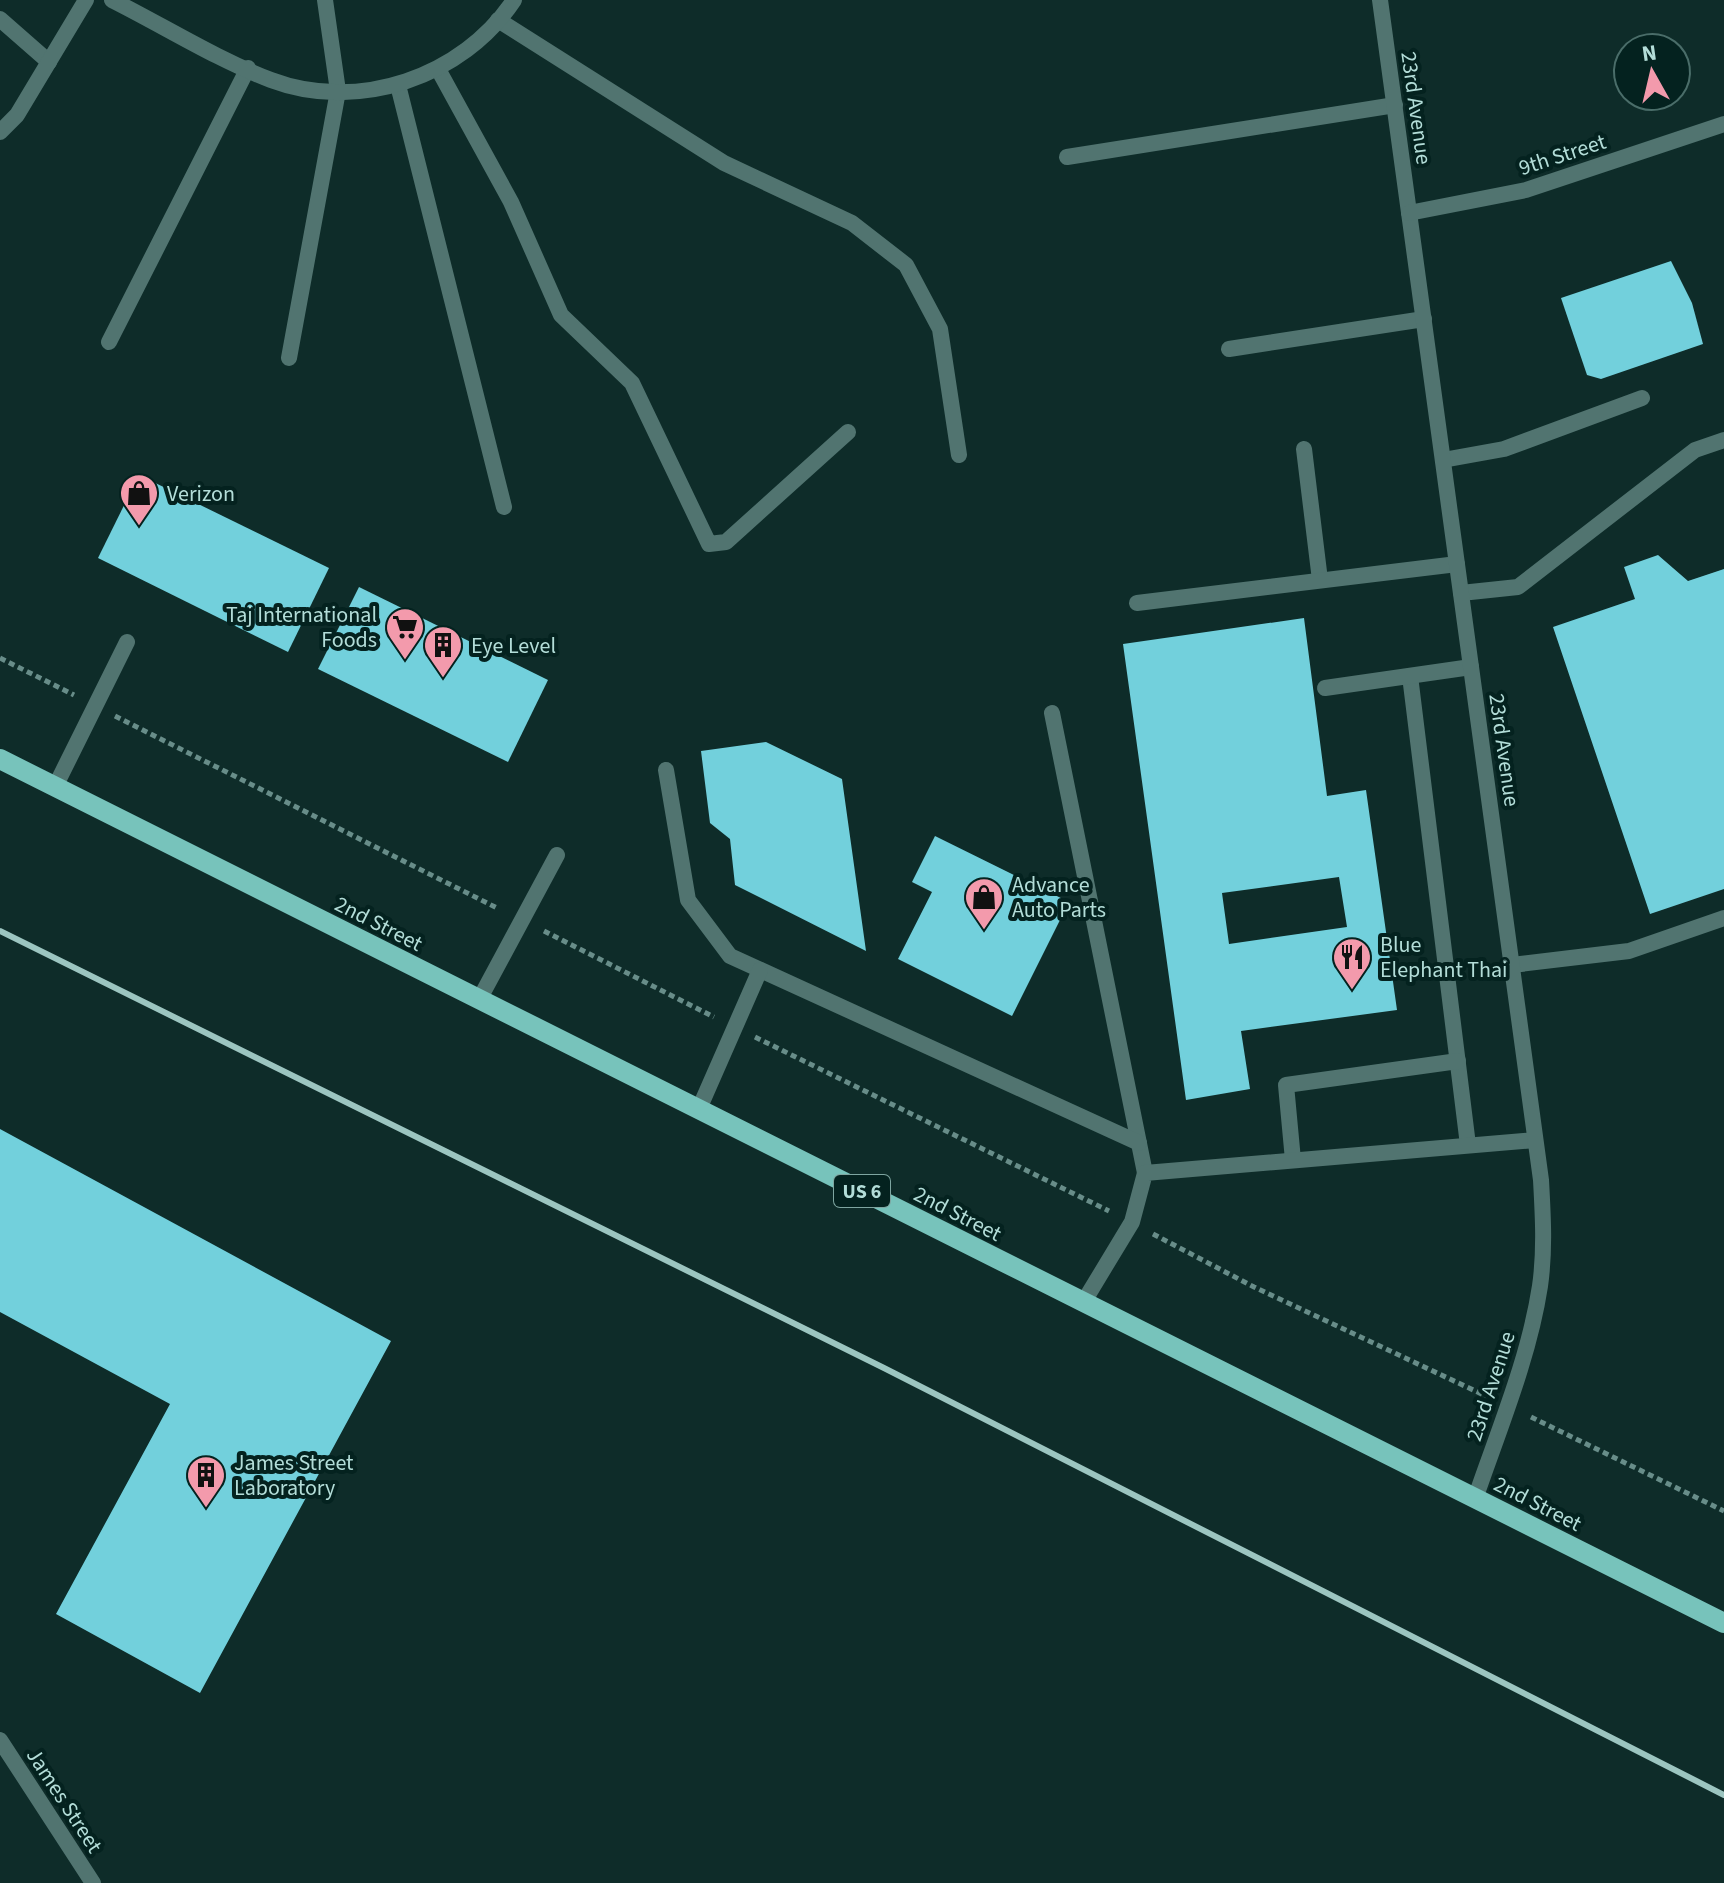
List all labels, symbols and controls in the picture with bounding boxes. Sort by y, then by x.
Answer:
north arrow [1612,32,1692,112]
text: N [1640,36,1659,70]
street label: 23rd Avenue [1392,50,1440,167]
street label: 9th Street [1515,126,1611,184]
shop icon: Verizon [118,472,160,527]
place label: Verizon [167,478,235,510]
place label: Taj International Foods [226,599,377,656]
supermarket icon: Taj International Foods [384,606,426,661]
building icon: Eye Level [422,624,464,679]
place label: Eye Level [471,630,556,662]
street label: 23rd Avenue [1480,692,1528,809]
place label: Advance Auto Parts [1012,869,1106,926]
shop icon: Advance Auto Parts [963,876,1005,931]
street label: 2nd Street [329,888,428,960]
place label: Blue Elephant Thai [1380,929,1508,986]
restaurant icon: Blue Elephant Thai [1331,936,1373,991]
road number: US 6 [834,1175,890,1207]
street label: 2nd Street [908,1178,1007,1250]
street label: 23rd Avenue [1458,1327,1524,1445]
place label: James Street Laboratory [234,1447,354,1504]
building icon: James Street Laboratory [185,1454,227,1509]
street label: 2nd Street [1488,1468,1587,1540]
street label: James Street [18,1742,110,1860]

